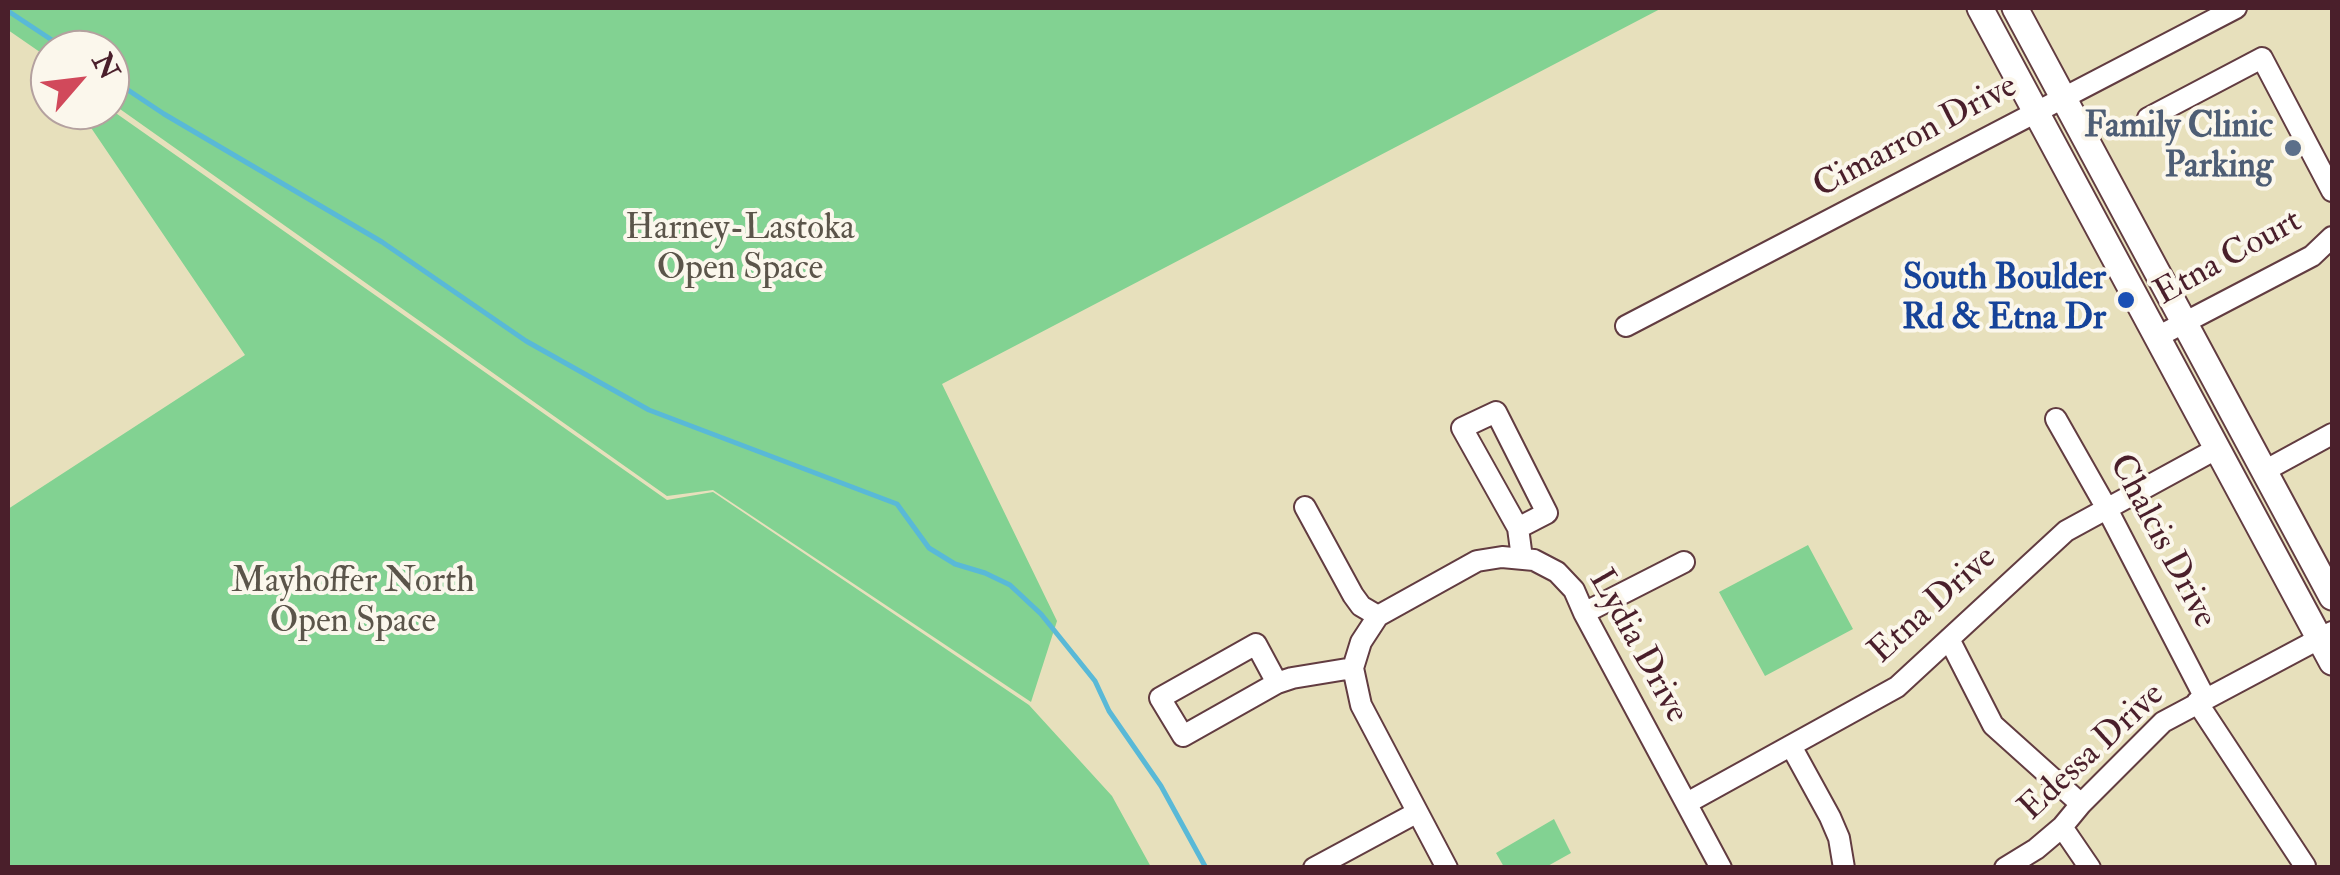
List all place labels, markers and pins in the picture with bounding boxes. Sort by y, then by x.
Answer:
place label: Family Clinic Parking [2084,107,2273,189]
marker: Family Clinic Parking [2282,137,2304,159]
place label: South Boulder Rd & Etna Dr [1902,259,2106,341]
marker: South Boulder Rd & Etna Dr [2115,289,2137,311]

